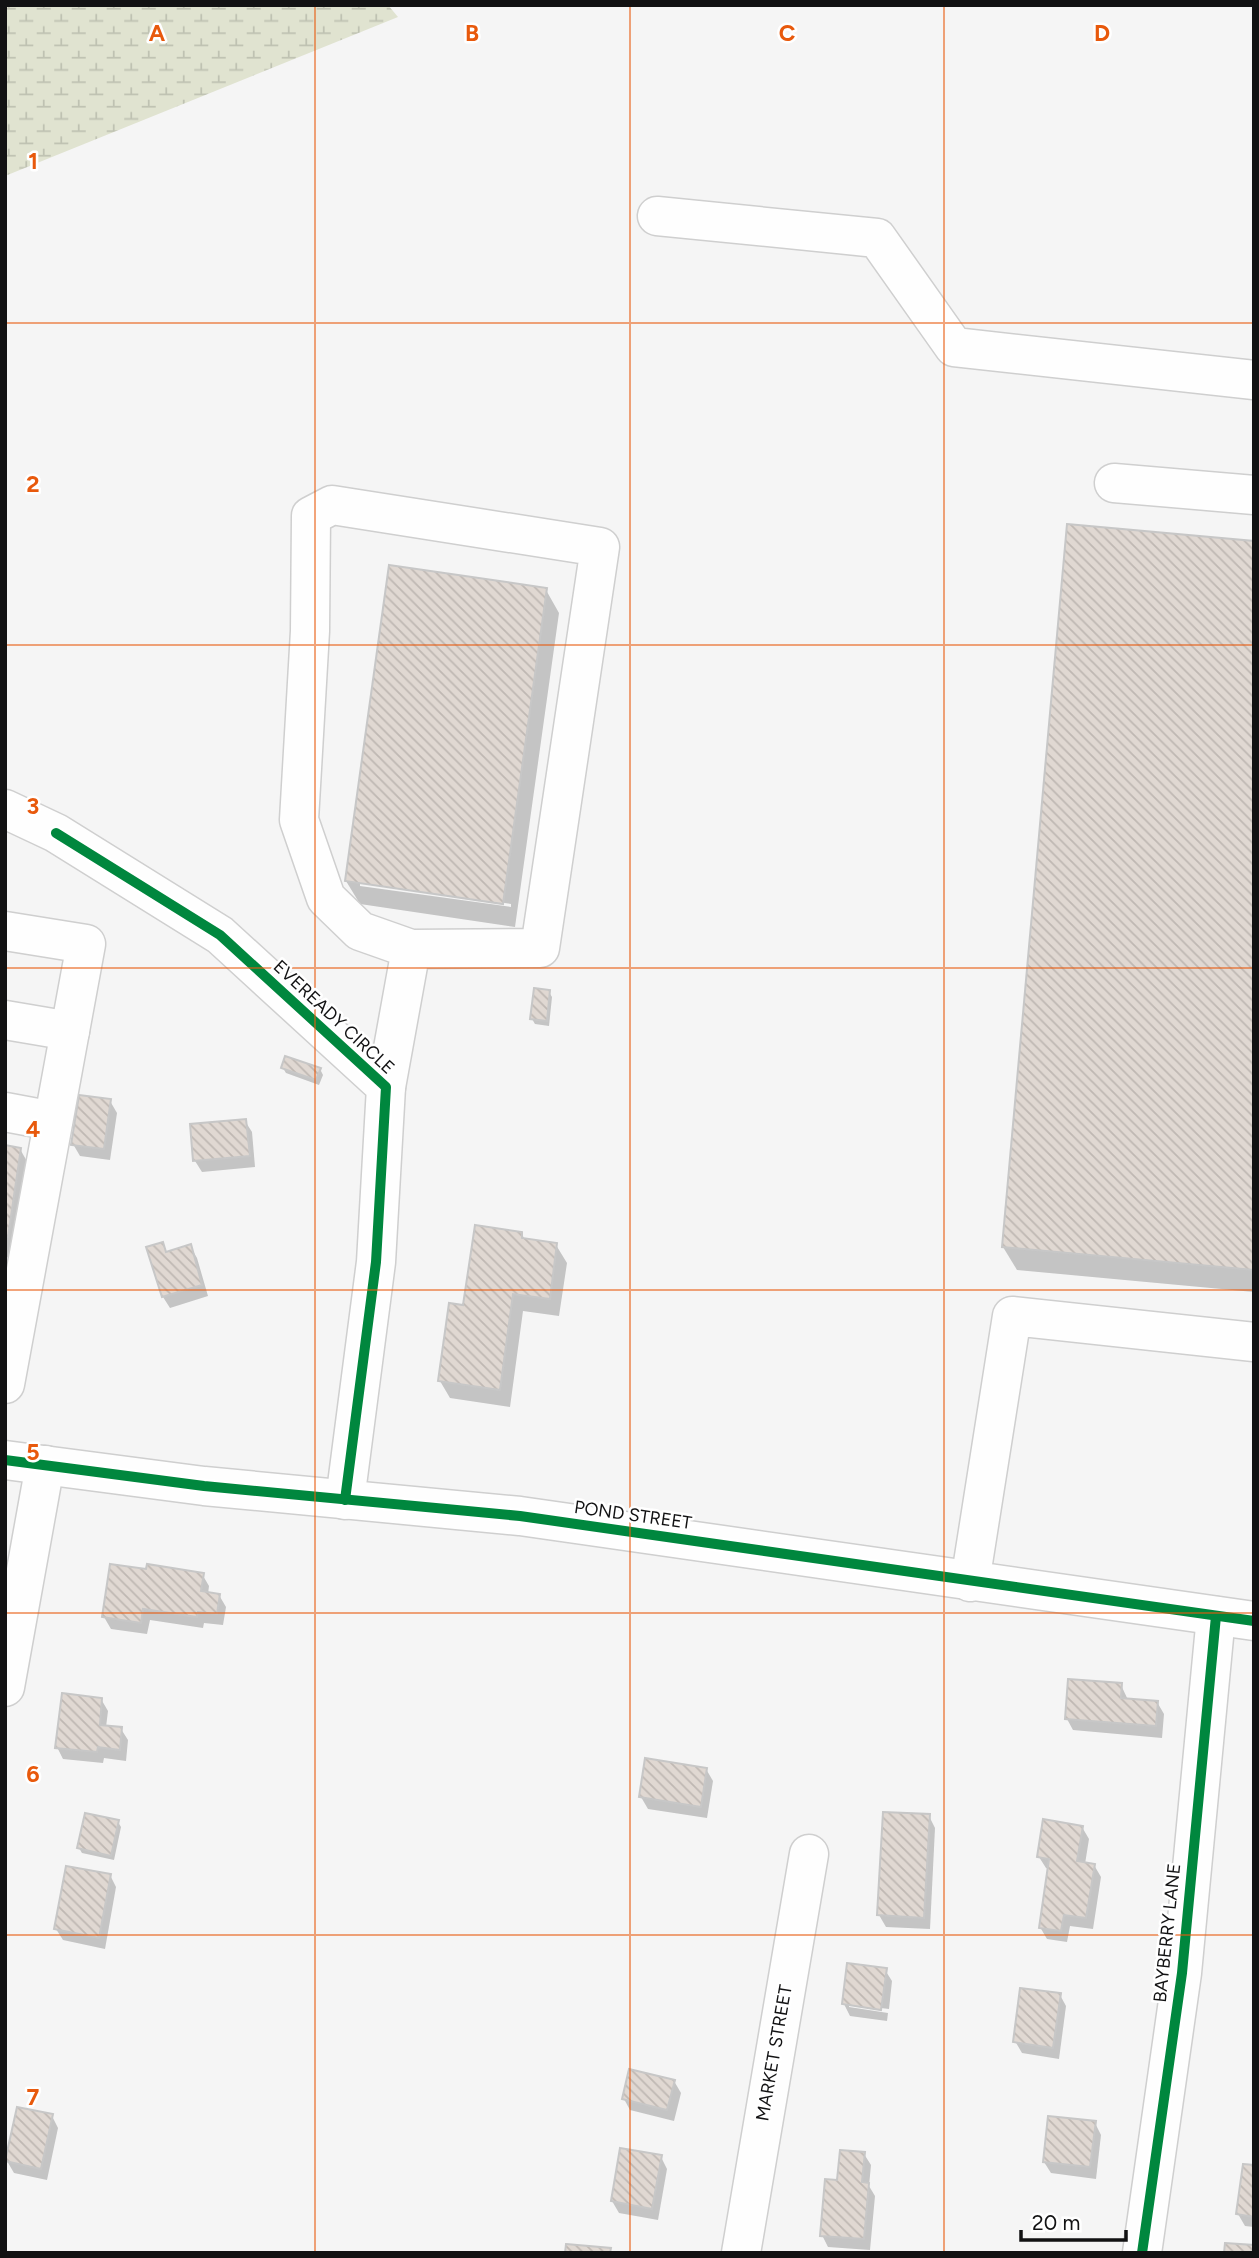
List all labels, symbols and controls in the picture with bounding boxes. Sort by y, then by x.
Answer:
text: A [149,19,166,47]
text: B [465,19,479,47]
text: C [779,19,796,47]
text: D [1094,19,1110,47]
text: 1 [28,147,38,175]
text: 2 [26,470,40,498]
text: 3 [27,792,39,820]
street label: EVEREADY CIRCLE [269,955,399,1079]
text: 4 [26,1115,40,1143]
text: 5 [26,1438,40,1466]
street label: POND STREET [573,1496,693,1534]
text: 6 [26,1760,40,1788]
street label: BAYBERRY LANE [1149,1862,1185,2004]
street label: MARKET STREET [751,1983,797,2123]
text: 7 [27,2083,40,2111]
scale bar [1021,2198,1126,2242]
text: 20 m [1032,2210,1080,2235]

